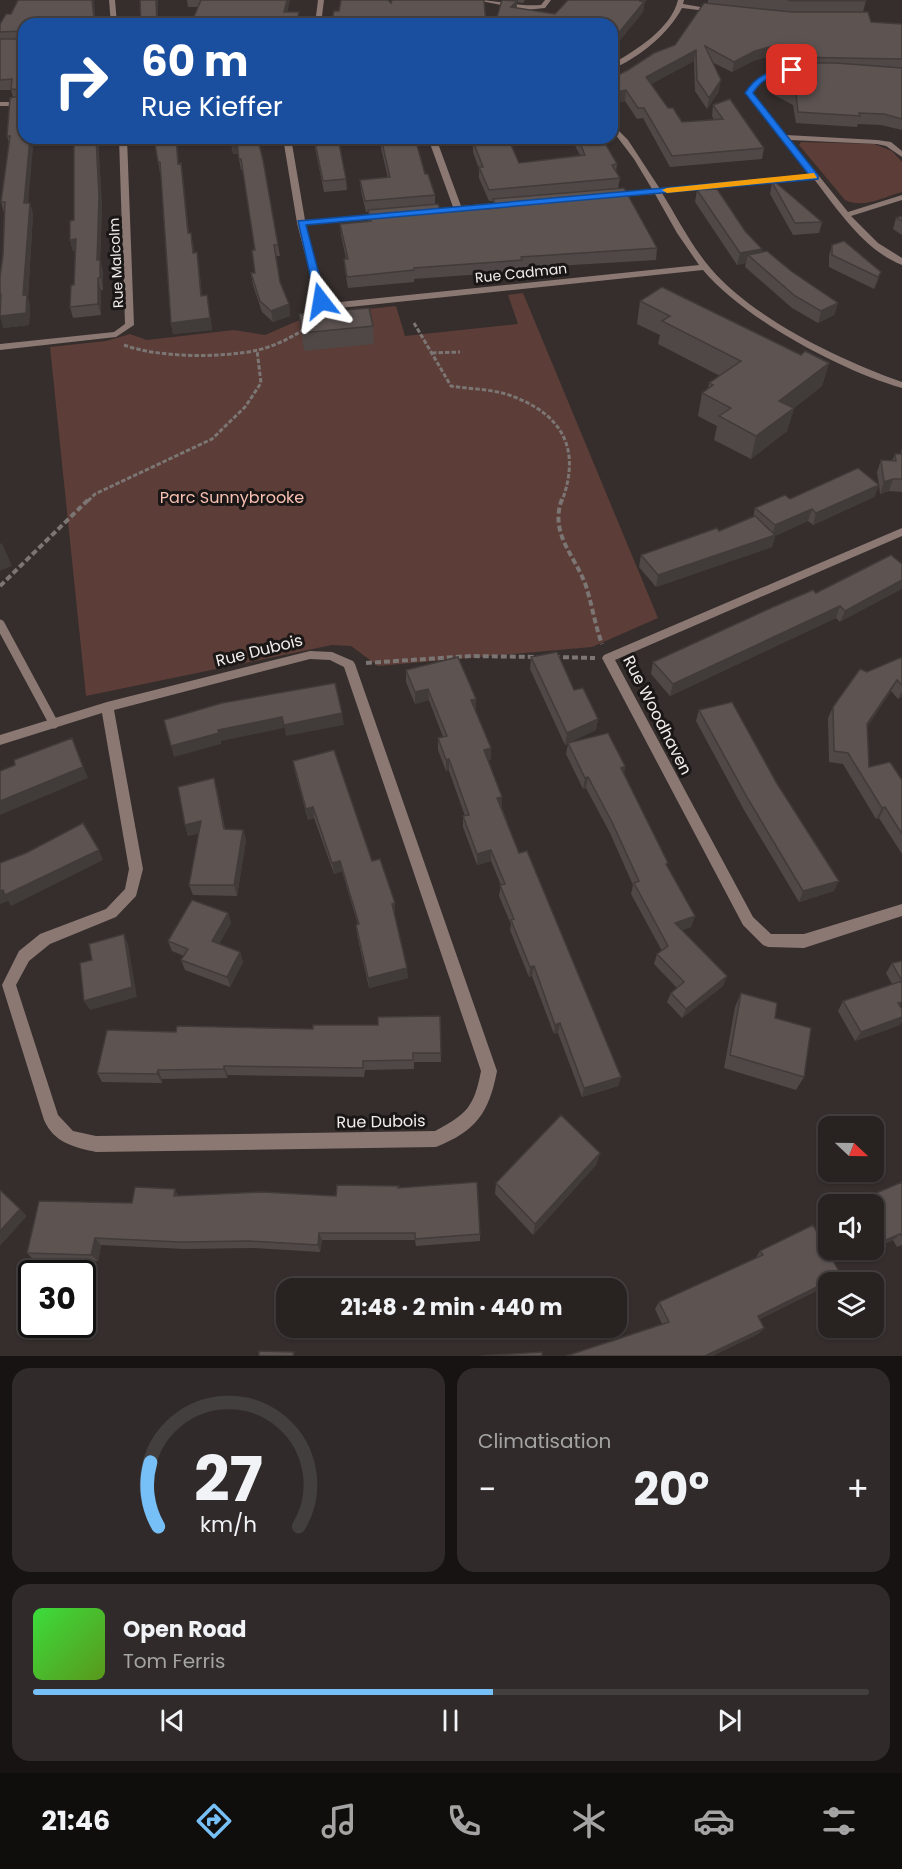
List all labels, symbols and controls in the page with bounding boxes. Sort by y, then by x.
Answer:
text: 60 m [141,32,249,91]
icon: right [42,42,120,120]
pin [766,44,817,95]
icon: arrive [775,53,808,86]
text: Rue Kieffer [141,88,283,125]
street label: Rue Malcolm [104,217,128,309]
street label: Rue Cadman [474,258,568,288]
position arrow [289,269,353,333]
park label: Parc Sunnybrooke [160,486,304,509]
street label: Rue Dubois [213,629,305,672]
street label: Rue Woodhaven [618,652,698,779]
street label: Rue Dubois [336,1109,426,1134]
north arrow [818,1116,884,1182]
map controls [818,1116,884,1338]
button: sound [818,1194,884,1260]
speed limit sign: 30 [18,1260,96,1338]
button: layers [818,1272,884,1338]
text: 21:48 · 2 min · 440 m [341,1292,562,1323]
text: Climatisation [478,1427,611,1455]
text: 27 [194,1435,263,1523]
text: 20° [633,1458,709,1521]
text: − [478,1466,496,1513]
text: + [846,1466,869,1513]
text: km/h [200,1509,257,1540]
text: Open Road [123,1614,247,1645]
text: Tom Ferris [123,1647,225,1675]
icon: previous [156,1704,189,1737]
icon: pause [434,1704,467,1737]
icon: next [713,1704,746,1737]
icon: directions [193,1800,235,1842]
icon: music [318,1800,360,1842]
icon: phone [443,1800,485,1842]
icon: climate [568,1800,610,1842]
icon: car [693,1800,735,1842]
icon: filters [818,1800,860,1842]
text: 21:46 [42,1802,110,1839]

